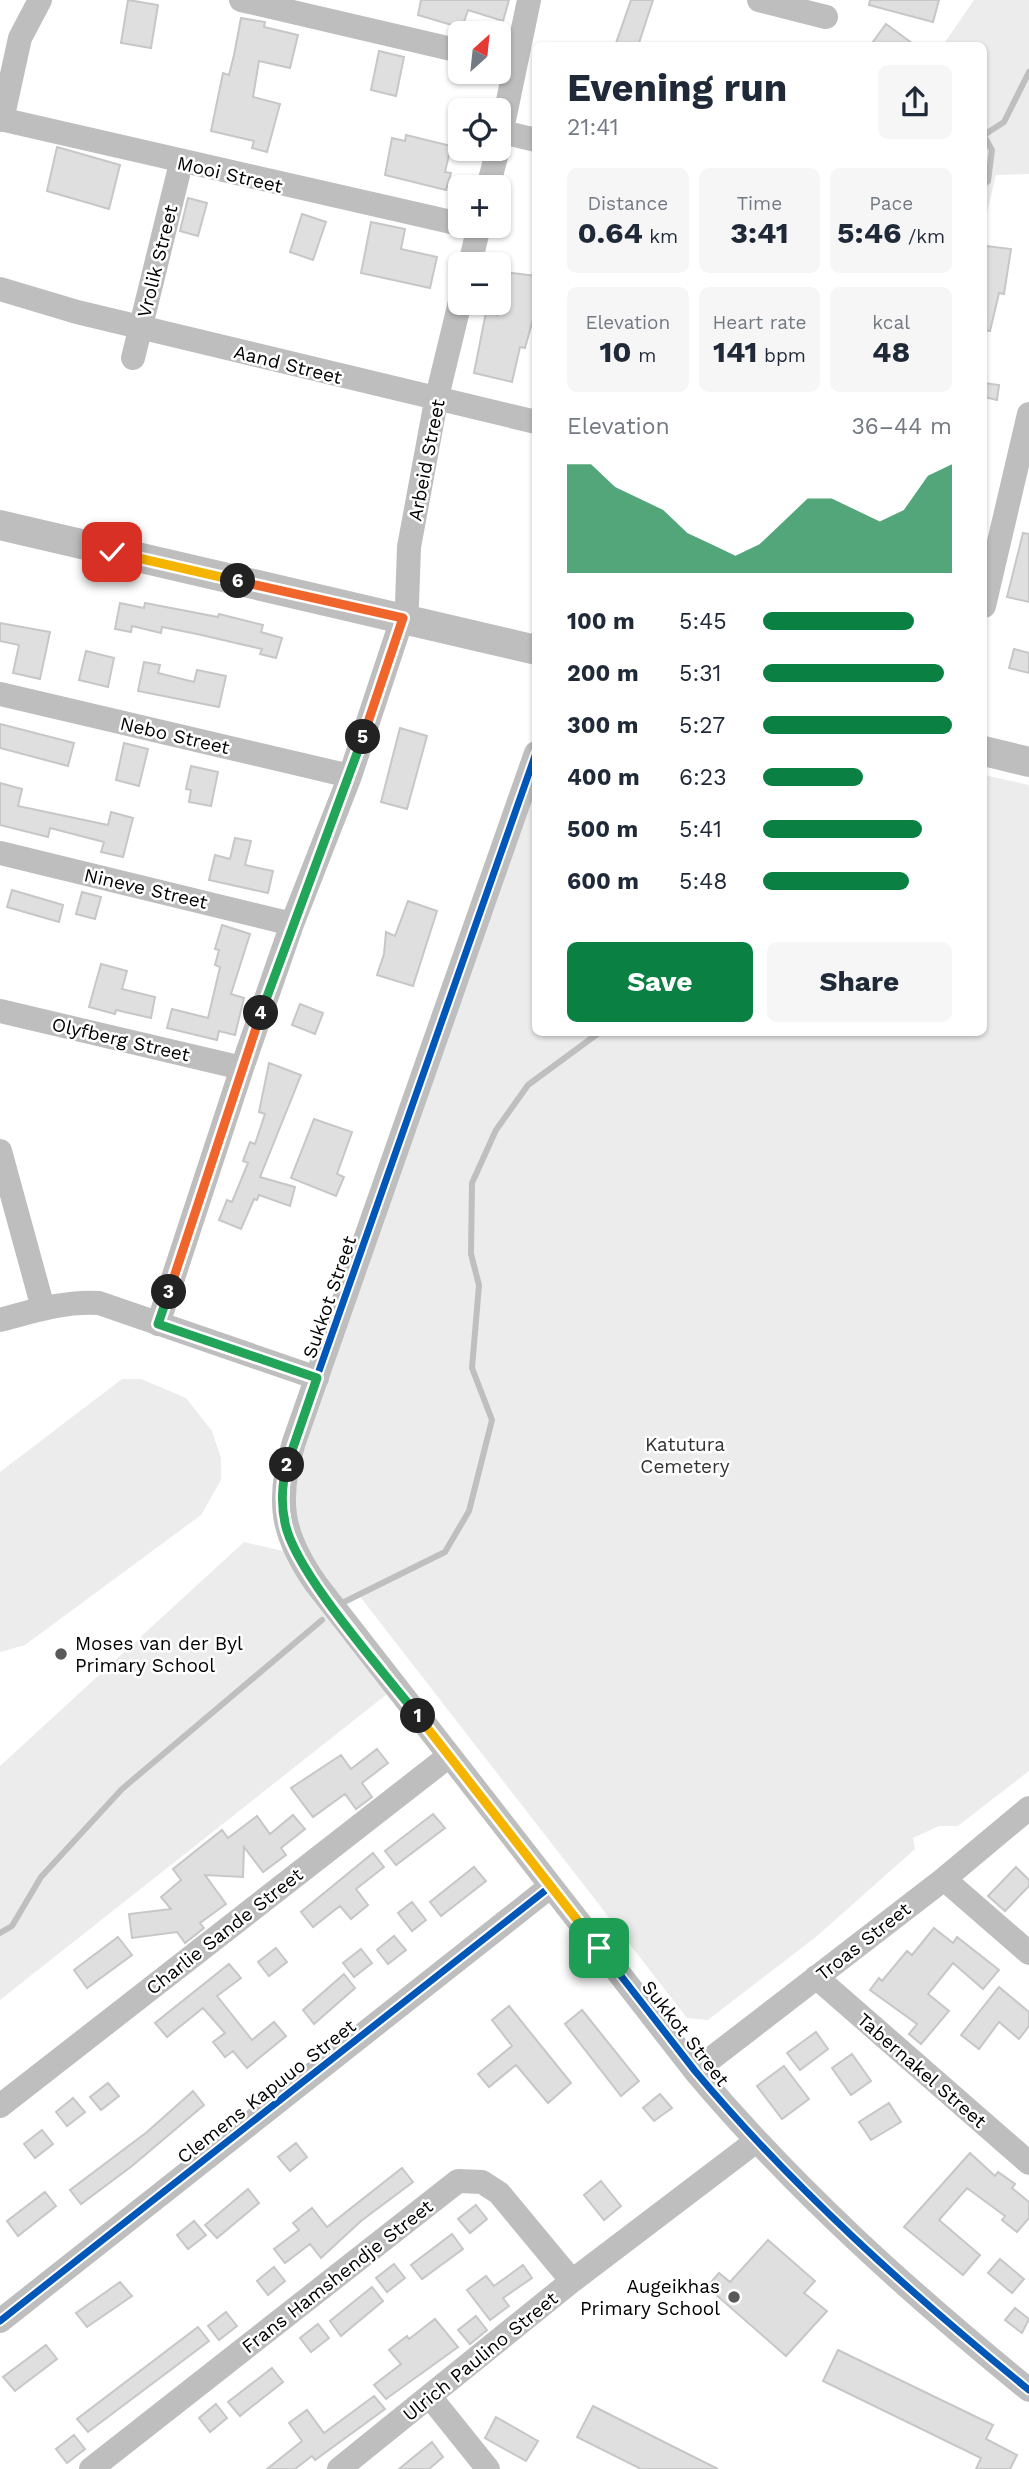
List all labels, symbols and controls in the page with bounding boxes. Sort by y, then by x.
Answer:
north arrow [448,21,511,84]
map controls [448,21,511,315]
button: share [878,65,952,139]
text: Evening run [567,66,787,110]
button: locate [448,98,511,161]
text: 21:41 [567,114,619,141]
street label: Mooi Street [175,151,285,198]
button: + [448,175,511,238]
text: Distance [587,192,668,215]
text: Time [737,192,782,215]
text: Pace [869,192,913,215]
street label: Vrolik Street [132,202,183,320]
text: 0.64 [577,215,643,250]
text: 3:41 [730,215,789,250]
text: 5:46 [837,215,902,250]
text: km [643,225,678,248]
text: /km [902,225,945,248]
button: − [448,252,511,315]
text: Elevation [585,311,670,334]
text: Heart rate [713,311,806,334]
text: kcal [872,311,910,334]
text: 10 [599,334,632,369]
text: 141 [713,334,758,369]
text: 48 [872,334,910,369]
street label: Aand Street [231,340,344,389]
text: m [632,344,656,367]
text: bpm [758,344,806,367]
street label: Arbeid Street [403,397,450,523]
text: Elevation [567,413,670,440]
text: 36–44 m [851,413,952,440]
pin [82,522,142,582]
icon: check [93,533,131,571]
pin: 6 [220,564,256,598]
text: 6 [232,569,243,592]
text: 100 m [567,608,635,635]
text: 5:45 [679,608,727,635]
text: 200 m [567,660,639,687]
text: 5:31 [679,660,722,687]
street label: Nebo Street [118,712,232,759]
text: 300 m [567,712,638,739]
text: 5:27 [679,712,725,739]
pin: 5 [346,720,380,754]
text: 5 [357,725,368,748]
text: 400 m [567,764,640,791]
text: 6:23 [679,764,727,791]
text: 500 m [567,816,638,843]
text: 5:41 [679,816,722,843]
street label: Nineve Street [82,863,210,914]
text: 600 m [567,868,639,895]
text: 5:48 [679,868,727,895]
button: Save [567,942,753,1022]
button: Share [767,942,952,1022]
pin: 4 [244,996,278,1030]
text: 4 [254,1001,267,1024]
street label: Olyfberg Street [50,1012,192,1067]
street label: Sukkot Street [298,1233,361,1361]
pin: 3 [152,1274,186,1310]
text: 3 [163,1280,174,1303]
park label: Katutura Cemetery [640,1433,730,1478]
pin: 2 [270,1448,304,1482]
text: 2 [281,1453,292,1476]
place label: Moses van der Byl Primary School [75,1632,243,1677]
marker: Moses van der Byl Primary School [53,1646,69,1662]
pin: 1 [400,1698,436,1734]
text: 1 [413,1704,422,1727]
street label: Charlie Sande Street [141,1863,307,2000]
street label: Troas Street [812,1897,915,1985]
pin [569,1918,629,1978]
icon: arrive [580,1929,618,1967]
street label: Sukkot Street [637,1976,734,2091]
street label: Tabernakel Street [852,2008,991,2133]
street label: Clemens Kapuuo Street [172,2014,360,2168]
street label: Frans Hamshendje Street [237,2195,437,2358]
place label: Augeikhas Primary School [580,2275,720,2320]
street label: Ulrich Paulino Street [398,2287,562,2426]
marker: Augeikhas Primary School [726,2289,742,2305]

